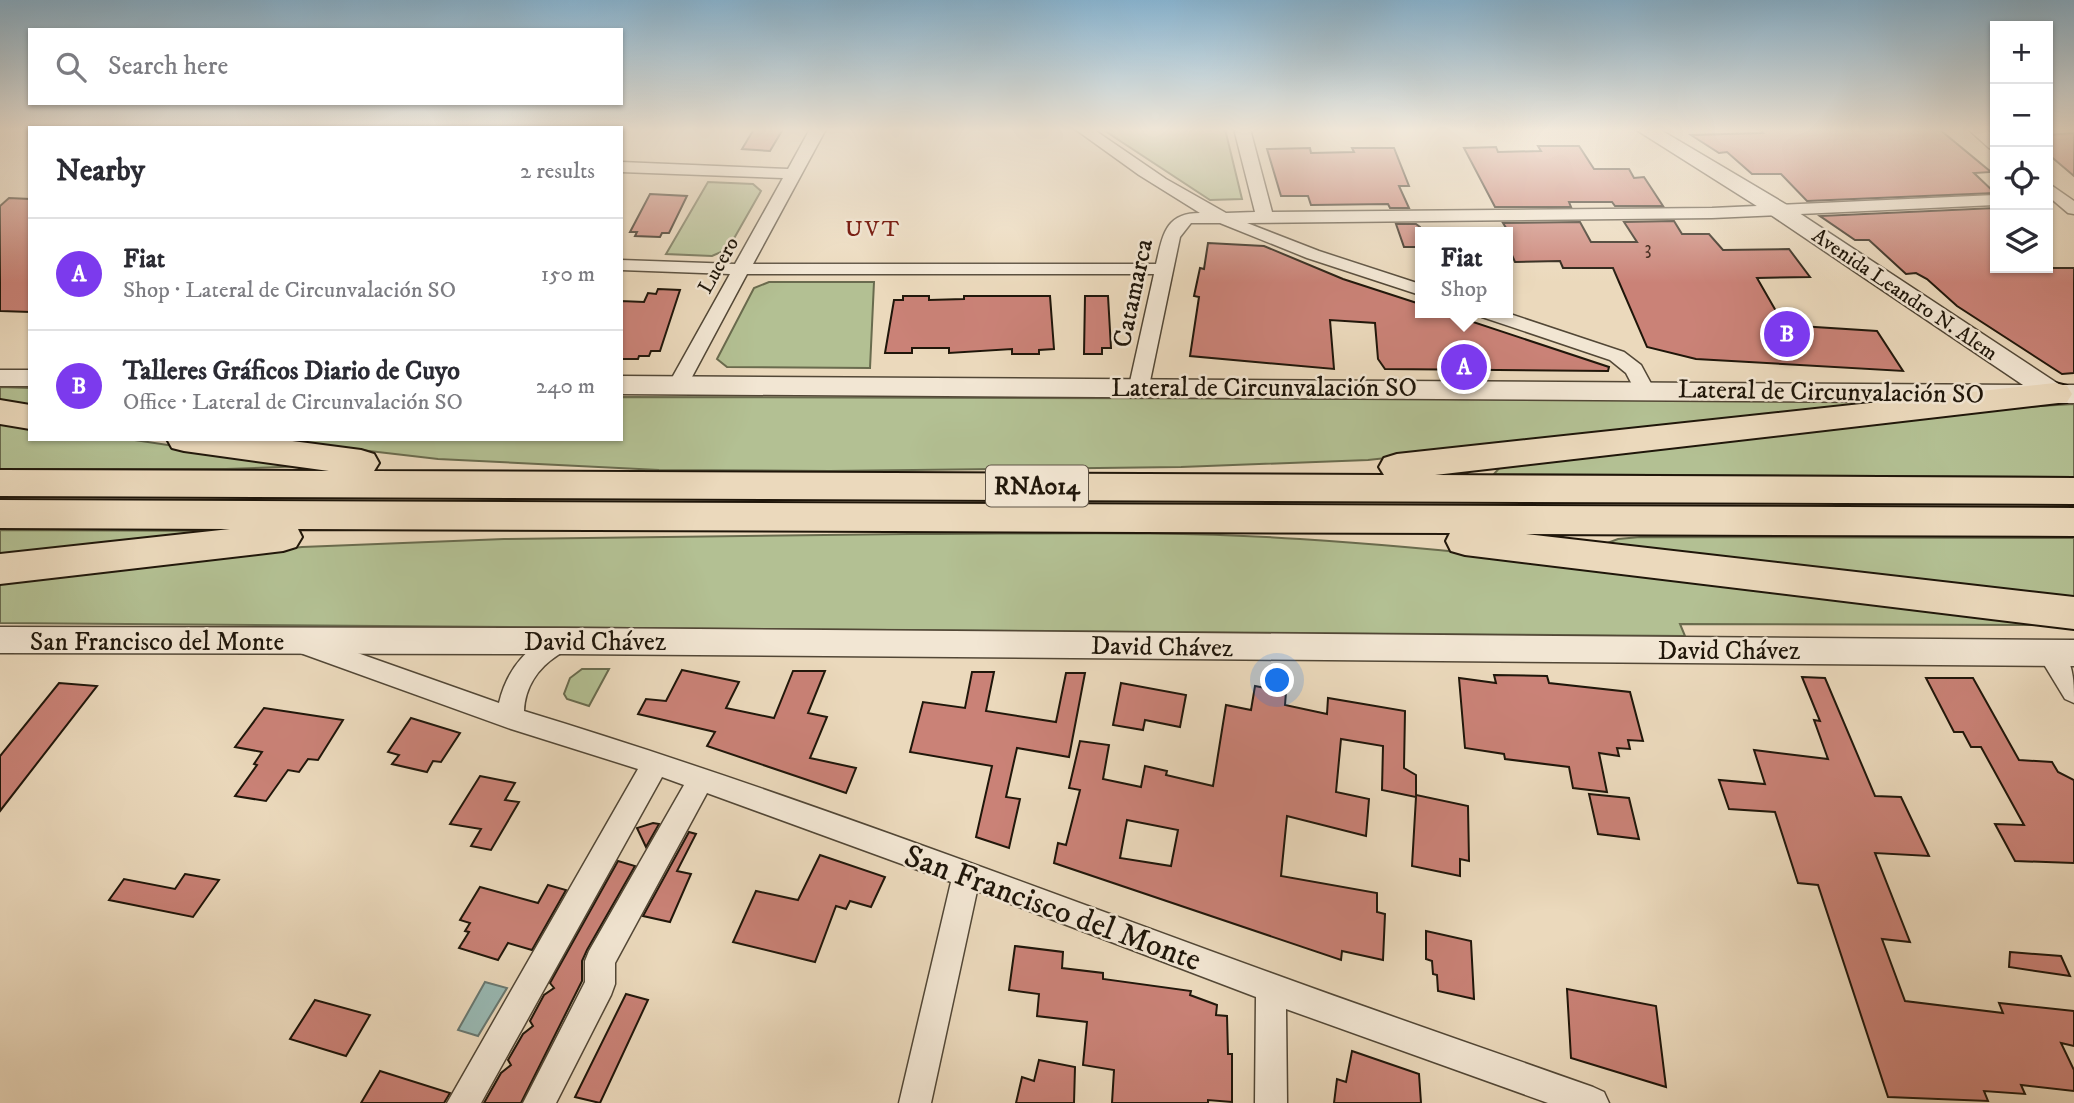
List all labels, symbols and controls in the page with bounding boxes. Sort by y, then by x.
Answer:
map controls [1990,21,2053,273]
button: + [1990,21,2053,84]
search box [28,28,623,105]
icon: search [52,48,90,86]
text: Search here [108,50,228,83]
button: − [1990,84,2053,147]
button: locate [1990,147,2053,210]
text: Nearby [56,153,145,190]
text: 2 results [520,157,595,186]
button: layers [1990,210,2053,273]
district label: UVT [845,215,901,244]
street label: Avenida Leandro N. Alem [1807,223,2002,367]
popup [1415,227,1513,318]
street label: Lucero [693,232,745,298]
street label: Catamarca [1106,236,1161,351]
house number: 3 [1644,237,1652,260]
text: Fiat [1441,242,1483,275]
text: Fiat [123,243,165,276]
text: A [72,260,86,289]
text: 150 m [541,260,595,289]
text: Shop [1441,275,1487,304]
text: Shop · Lateral de Circunvalación SO [123,276,456,305]
pin: B [1764,308,1810,360]
pin: A [1441,341,1487,393]
text: Talleres Gráficos Diario de Cuyo [123,355,460,388]
text: B [72,372,86,401]
text: 240 m [536,372,595,401]
street label: Lateral de Circunvalación SO [1111,372,1417,405]
street label: Lateral de Circunvalación SO [1678,373,1984,412]
text: Office · Lateral de Circunvalación SO [123,388,463,417]
road number: RNA014 [986,466,1088,506]
street label: San Francisco del Monte [30,626,284,659]
street label: David Chávez [524,626,666,659]
street label: David Chávez [1091,630,1233,665]
street label: David Chávez [1658,635,1800,668]
your location [1260,663,1294,697]
street label: San Francisco del Monte [898,837,1206,981]

